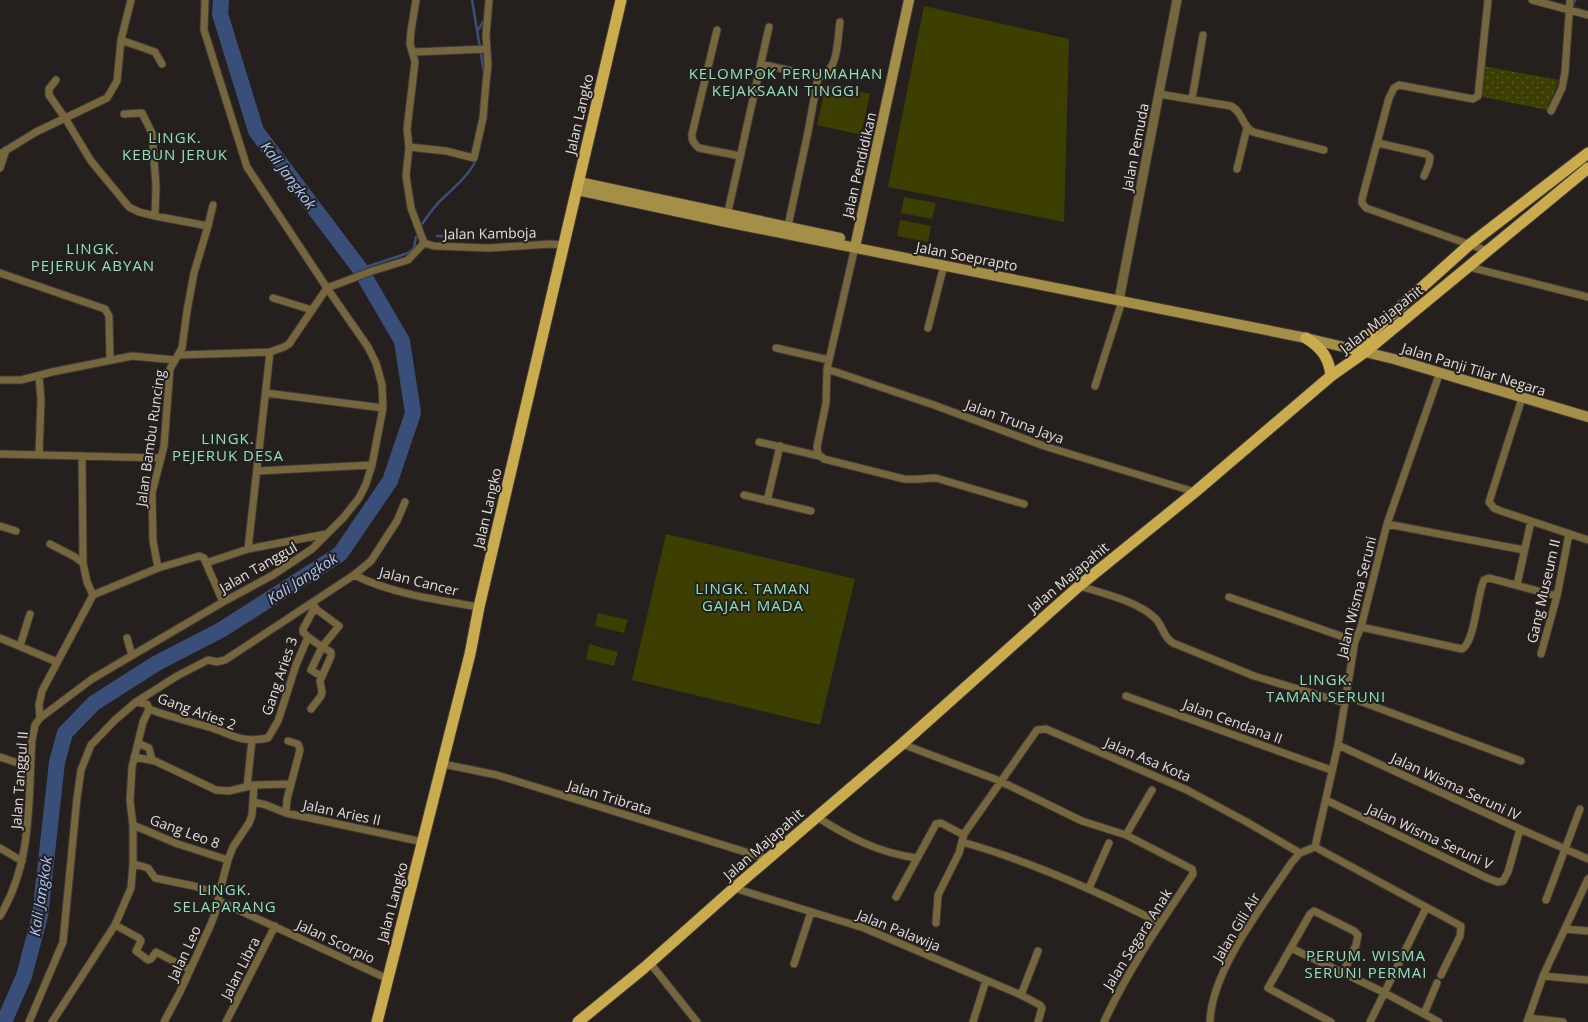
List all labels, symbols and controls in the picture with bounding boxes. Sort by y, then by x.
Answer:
district label: KELOMPOK PERUMAHAN KEJAKSAAN TINGGI [689,63,883,100]
street label: Jalan Langko [560,72,597,158]
street label: Jalan Pemuda [1117,101,1153,195]
street label: Jalan Pendidikan [837,110,880,222]
district label: LINGK. KEBUN JERUK [122,127,228,164]
water label: Kali Jangkok [257,137,322,214]
street label: Jalan Kamboja [441,223,537,243]
street label: Jalan Soeprapto [913,236,1019,275]
district label: LINGK. PEJERUK ABYAN [31,238,155,275]
street label: Jalan Majapahit [1334,281,1426,359]
street label: Jalan Panji Tilar Negara [1398,337,1548,400]
street label: Jalan Bambu Runcing [131,368,169,510]
street label: Jalan Truna Jaya [961,394,1067,448]
district label: LINGK. PEJERUK DESA [172,428,284,465]
street label: Jalan Langko [468,466,505,552]
street label: Jalan Wisma Seruni [1331,534,1380,662]
street label: Jalan Tanggul [214,537,300,598]
street label: Gang Museum II [1522,537,1564,645]
street label: Jalan Majapahit [1022,538,1112,618]
water label: Kali Jangkok [263,547,342,608]
street label: Jalan Cancer [376,562,461,600]
district label: LINGK. TAMAN GAJAH MADA [695,578,811,615]
street label: Gang Aries 3 [257,634,301,718]
district label: LINGK. TAMAN SERUNI [1266,669,1386,706]
street label: Gang Aries 2 [155,688,239,734]
street label: Jalan Cendana II [1179,694,1285,748]
street label: Jalan Tanggul II [6,730,32,832]
street label: Jalan Asa Kota [1100,732,1194,786]
street label: Jalan Wisma Seruni IV [1387,747,1524,825]
street label: Jalan Tribrata [564,775,654,819]
street label: Jalan Aries II [299,794,383,830]
street label: Jalan Wisma Seruni V [1362,798,1496,874]
street label: Jalan Majapahit [717,804,807,885]
street label: Gang Leo 8 [147,810,223,852]
water label: Kali Jangkok [24,854,56,937]
street label: Jalan Langko [372,860,412,946]
district label: LINGK. SELAPARANG [173,879,277,916]
street label: Jalan Segara Anak [1097,884,1176,995]
street label: Jalan Gili Air [1207,889,1264,967]
street label: Jalan Palawija [853,904,943,955]
street label: Jalan Scorpio [292,914,378,967]
street label: Jalan Leo [162,922,205,985]
street label: Jalan Libra [215,933,264,1004]
district label: PERUM. WISMA SERUNI PERMAI [1305,945,1427,982]

